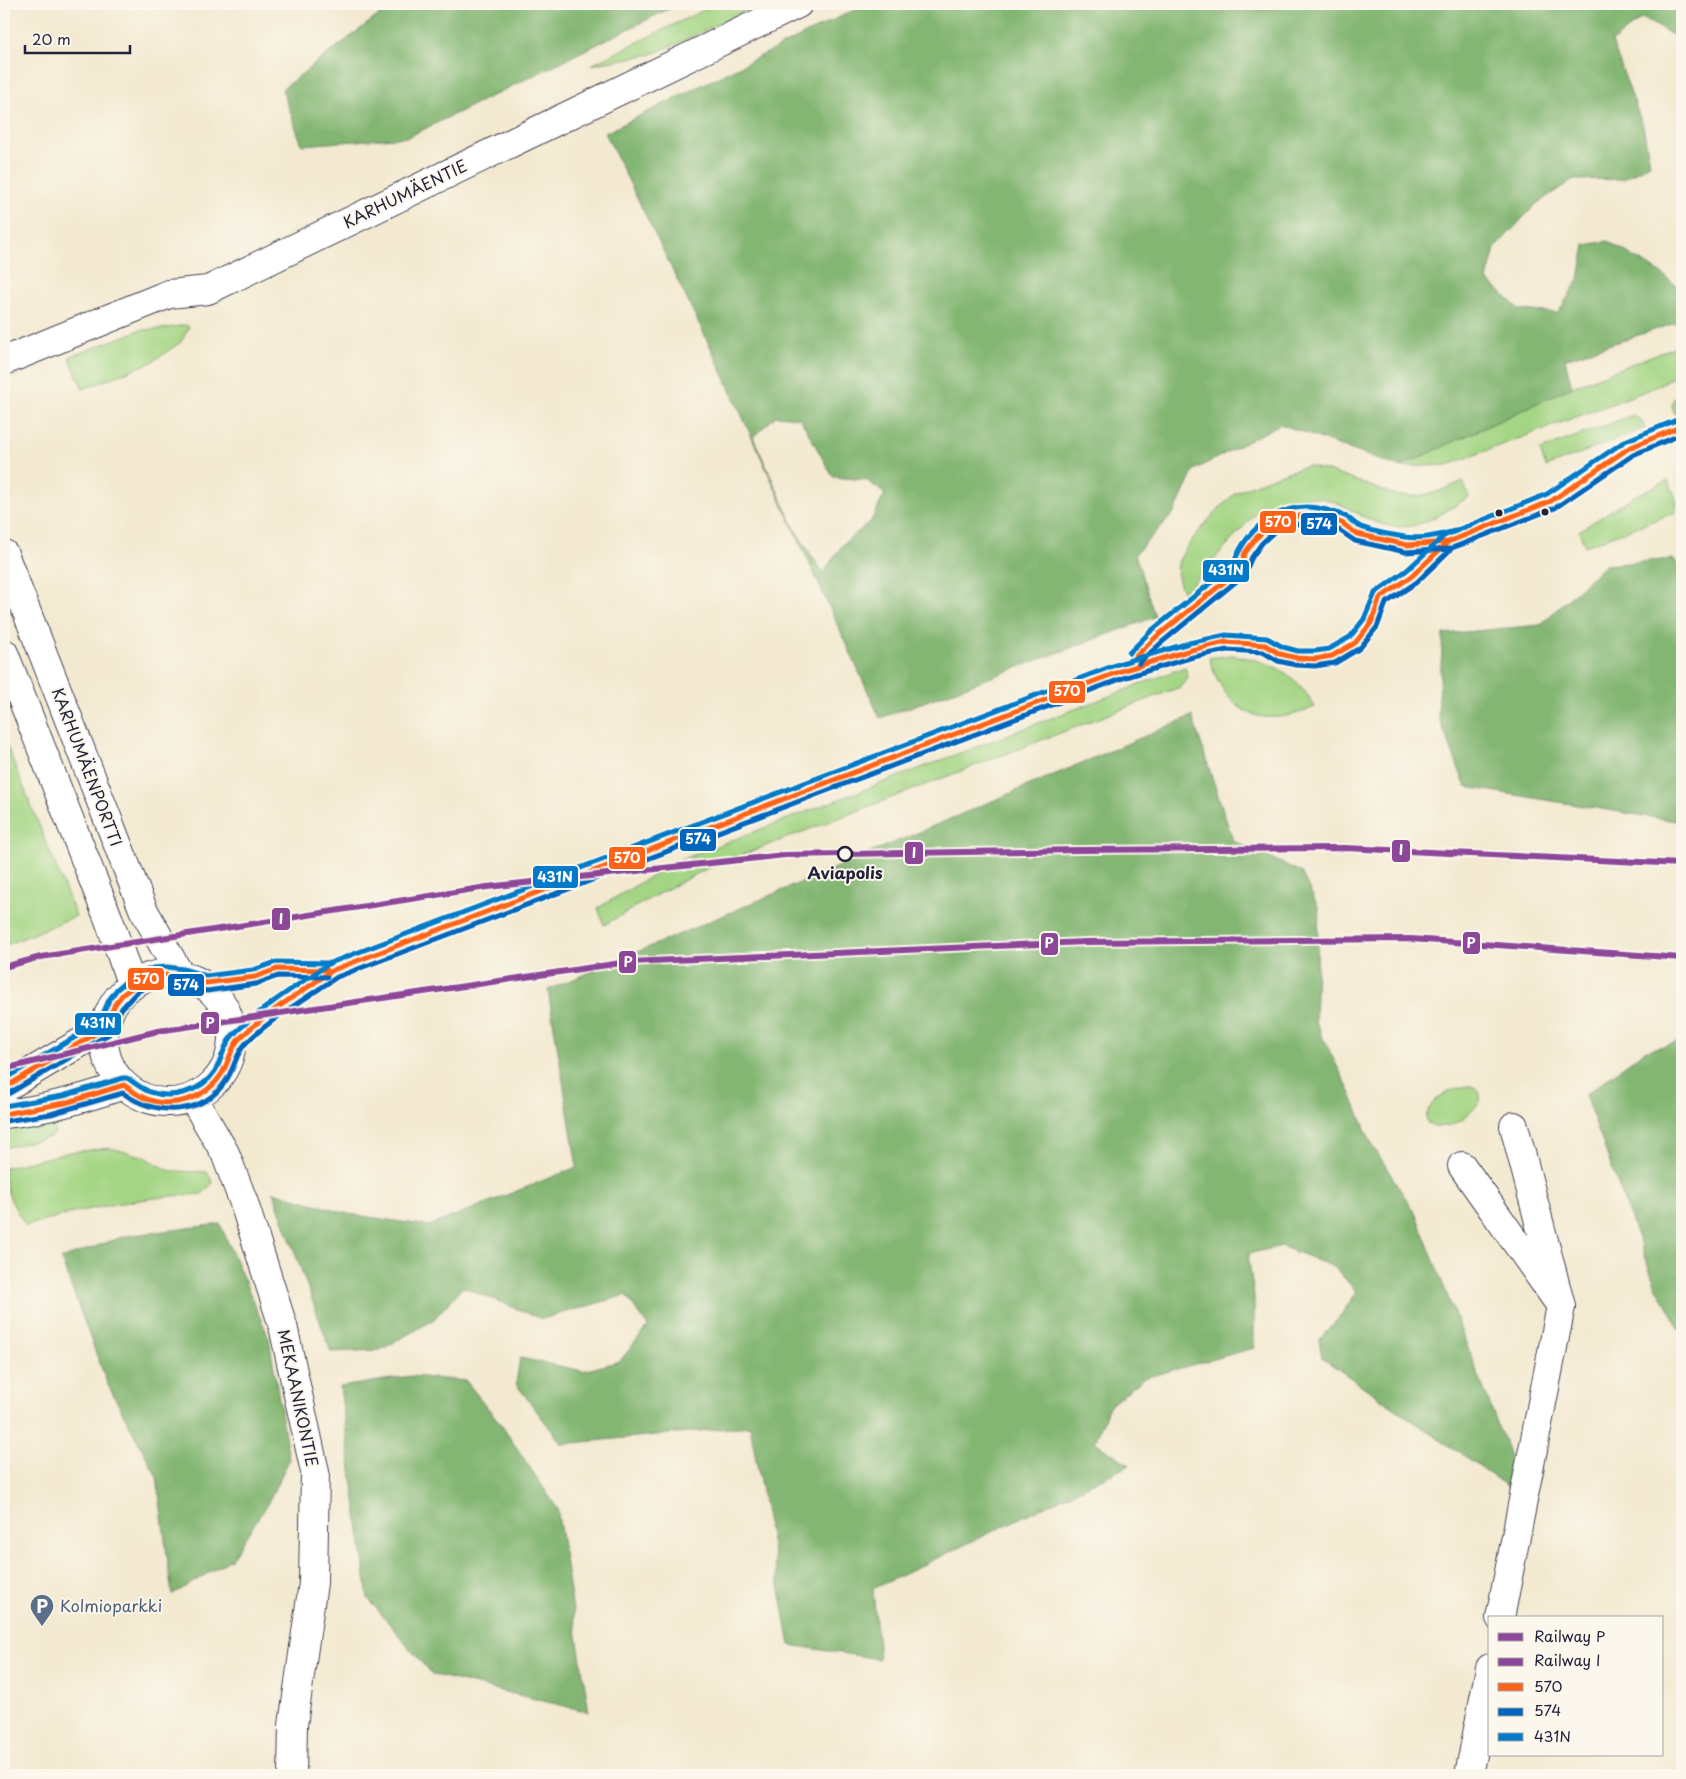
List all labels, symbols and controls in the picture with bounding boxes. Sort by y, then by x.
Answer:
scale bar [25,22,130,54]
text: 20 m [32,27,71,50]
street label: KARHUMÄENTIE [338,153,471,234]
unlabelled marker [1540,507,1550,517]
unlabelled marker [1494,508,1504,518]
line badge: 570 [1259,510,1297,534]
text: 570 [1265,511,1291,532]
line badge: 574 [1300,512,1338,536]
text: 574 [1306,513,1332,534]
line badge: 431N [1202,559,1250,583]
text: 431N [1208,559,1244,580]
line badge: 570 [1048,680,1086,704]
text: 570 [1054,680,1080,701]
street label: KARHUMÄENPORTTI [47,684,129,850]
line badge: 574 [679,828,717,852]
text: 574 [685,828,711,849]
line badge: I [1391,839,1411,863]
text: I [1399,839,1403,860]
line badge: I [904,841,924,865]
text: I [912,842,916,863]
line badge: 570 [608,846,646,870]
marker: Aviapolis [837,846,853,862]
text: 570 [614,847,640,868]
place label: Aviapolis [807,860,883,884]
line badge: 431N [532,865,579,889]
text: 431N [537,866,573,887]
line badge: I [271,907,291,931]
text: I [279,908,283,929]
line badge: P [1462,931,1481,955]
line badge: P [1040,932,1059,956]
text: P [1044,932,1054,953]
text: P [1466,932,1476,953]
line badge: P [618,950,637,974]
text: P [623,951,633,972]
line badge: 570 [127,967,165,991]
text: 570 [133,968,159,989]
line badge: 574 [167,973,205,997]
text: 574 [173,974,199,995]
line badge: P [200,1011,220,1035]
line badge: 431N [74,1012,122,1036]
text: 431N [80,1012,116,1033]
text: P [205,1012,215,1033]
street label: MEKAANIKONTIE [273,1327,325,1469]
parking icon: Kolmioparkki [29,1593,55,1627]
place label: Kolmioparkki [60,1593,162,1617]
legend [1488,1616,1664,1756]
text: Railway P [1534,1624,1605,1647]
text: Railway I [1534,1648,1601,1671]
text: 570 [1534,1674,1563,1697]
text: 574 [1534,1698,1561,1721]
text: 431N [1534,1724,1571,1747]

